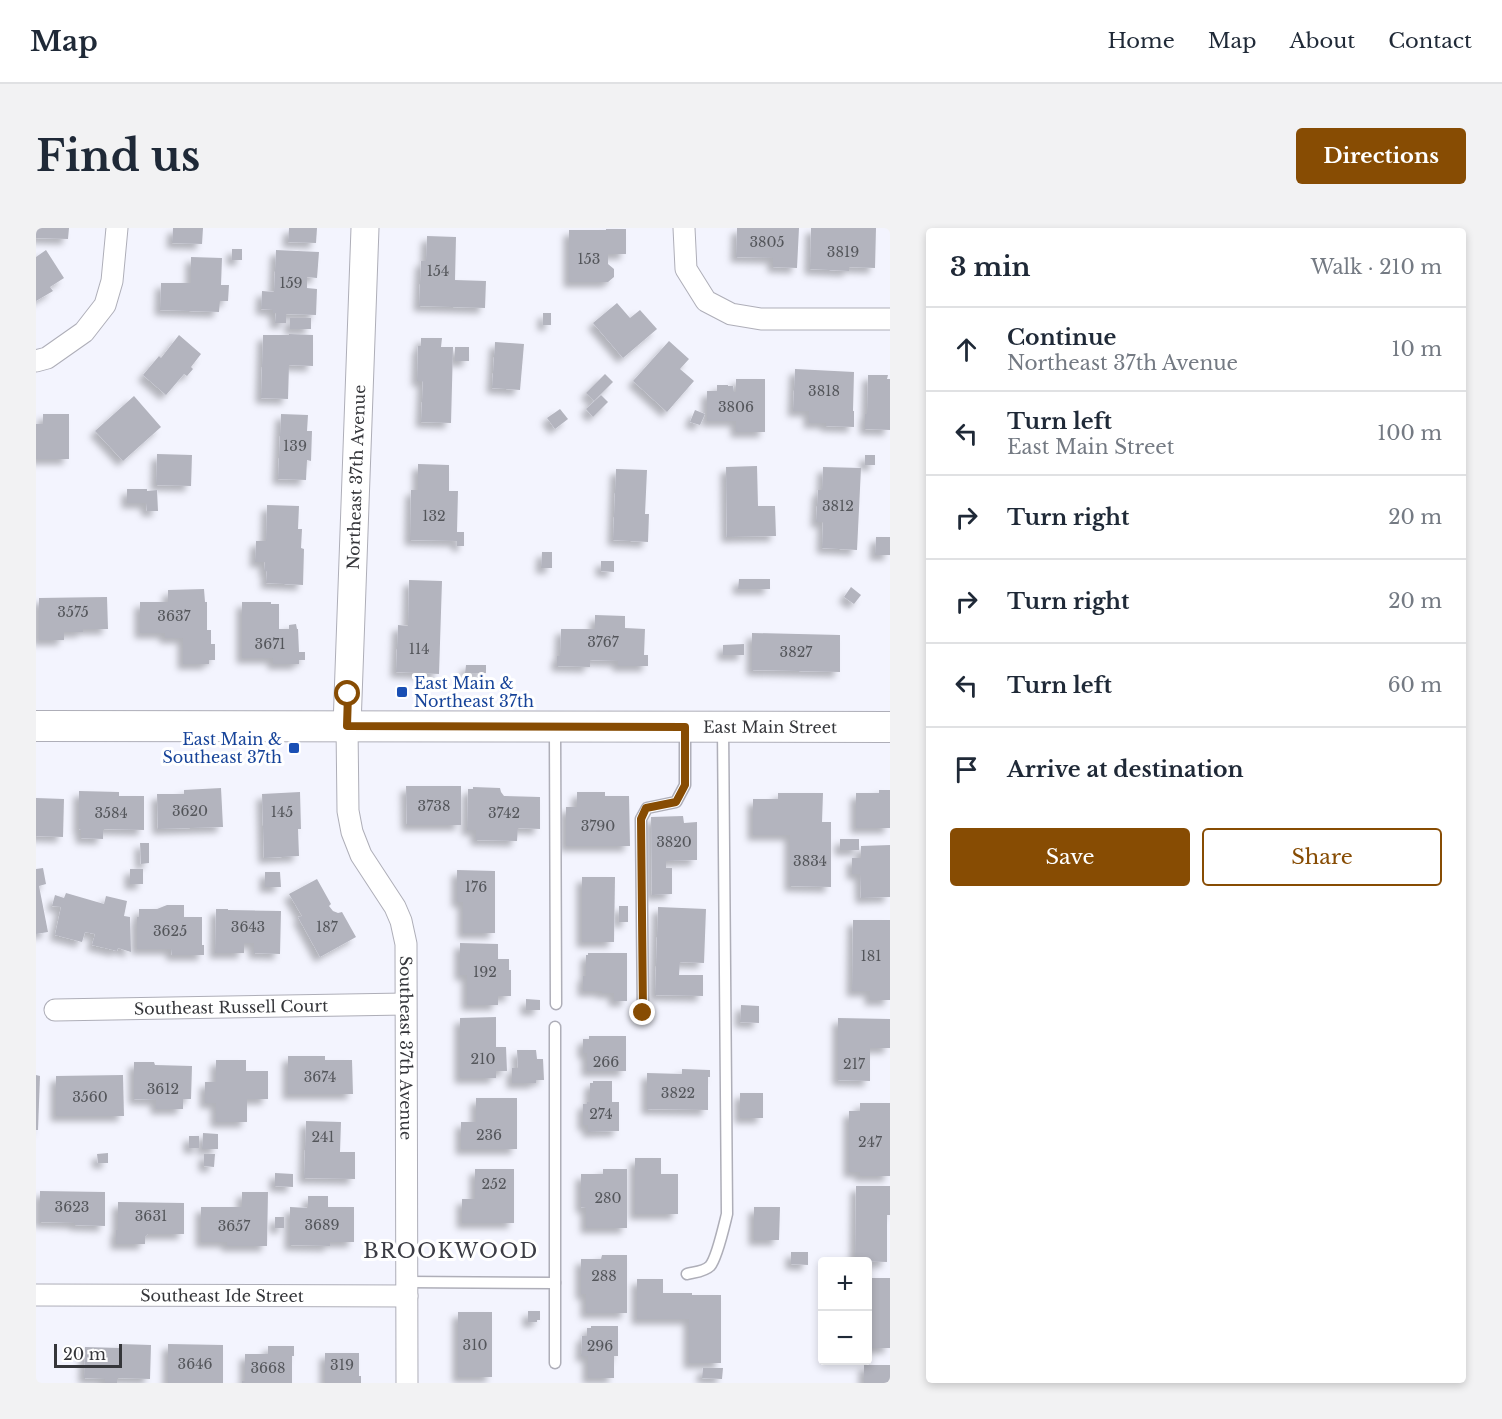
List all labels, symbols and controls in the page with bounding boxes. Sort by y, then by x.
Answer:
text: Map [30,24,98,59]
text: Home [1108,28,1175,54]
text: Map [1208,28,1256,54]
text: About [1289,28,1355,54]
text: Contact [1388,28,1472,54]
button: Directions [1296,128,1466,184]
text: Find us [36,130,200,182]
house number: 3805 [749,233,785,251]
house number: 3819 [827,243,859,261]
house number: 153 [578,250,600,268]
text: 3 min [950,251,1031,283]
text: Walk · 210 m [1311,255,1442,279]
house number: 154 [427,262,449,280]
house number: 159 [279,274,303,292]
text: Continue [1007,324,1116,351]
icon: ahead [950,333,983,366]
text: 10 m [1392,337,1442,361]
text: Northeast 37th Avenue [1007,351,1238,375]
house number: 3818 [808,382,840,400]
street label: Northeast 37th Avenue [343,384,369,570]
house number: 3806 [718,398,754,416]
text: Turn left [1007,408,1112,435]
icon: left [950,417,983,450]
text: 100 m [1377,421,1442,445]
text: East Main Street [1007,435,1174,459]
house number: 139 [283,437,307,455]
house number: 3812 [822,497,854,515]
icon: right [950,501,983,534]
text: Turn right [1007,504,1129,531]
text: 20 m [1388,505,1442,529]
house number: 132 [422,507,446,525]
icon: right [950,585,983,618]
text: Turn right [1007,588,1129,615]
text: 20 m [1388,589,1442,613]
house number: 3575 [57,603,89,621]
house number: 3637 [157,607,192,625]
house number: 3767 [587,633,620,651]
house number: 3671 [255,635,285,653]
house number: 114 [409,640,429,658]
house number: 3827 [780,643,813,661]
icon: left [950,669,983,702]
text: Turn left [1007,672,1112,699]
place label: East Main & Northeast 37th [414,673,534,711]
text: 60 m [1388,673,1442,697]
route start [334,680,360,706]
marker: East Main & Northeast 37th [395,685,409,699]
street label: East Main Street [703,717,837,737]
place label: East Main & Southeast 37th [163,729,282,767]
marker: East Main & Southeast 37th [287,741,301,755]
icon: arrive [950,753,983,786]
text: Arrive at destination [1007,756,1244,783]
house number: 3738 [418,797,450,815]
house number: 3620 [172,802,208,820]
house number: 145 [271,803,293,821]
house number: 3584 [94,804,128,822]
house number: 3742 [488,804,520,822]
house number: 3790 [581,817,615,835]
button: Save [950,828,1190,886]
button: Share [1202,828,1442,886]
house number: 3820 [656,833,692,851]
house number: 3834 [793,852,827,870]
house number: 176 [465,878,487,896]
house number: 3643 [231,918,265,936]
house number: 187 [316,918,339,936]
house number: 3625 [153,922,187,940]
house number: 181 [861,947,881,965]
street label: Southeast 37th Avenue [396,956,416,1140]
house number: 192 [473,963,497,981]
street label: Southeast Russell Court [134,995,328,1019]
route end [629,999,655,1025]
house number: 210 [471,1050,495,1068]
house number: 266 [593,1053,619,1071]
house number: 217 [843,1055,866,1073]
house number: 3674 [304,1068,336,1086]
house number: 3612 [147,1080,179,1098]
house number: 3822 [661,1084,695,1102]
house number: 3560 [72,1088,108,1106]
house number: 274 [589,1105,613,1123]
house number: 236 [476,1126,502,1144]
house number: 241 [311,1128,335,1146]
house number: 247 [858,1133,883,1151]
house number: 252 [481,1175,507,1193]
house number: 280 [594,1189,622,1207]
house number: 3623 [55,1198,89,1216]
house number: 3631 [135,1207,167,1225]
house number: 3689 [304,1216,340,1234]
house number: 3657 [218,1217,251,1235]
district label: BROOKWOOD [363,1239,539,1263]
map controls [818,1257,872,1365]
button: + [818,1257,872,1311]
house number: 288 [591,1267,617,1285]
street label: Southeast Ide Street [140,1285,304,1306]
button: − [818,1311,872,1365]
house number: 310 [463,1336,487,1354]
house number: 296 [587,1337,613,1355]
scale bar [54,1341,122,1368]
text: 20 m [63,1344,106,1364]
house number: 3646 [178,1355,212,1373]
house number: 319 [330,1356,354,1374]
house number: 3668 [250,1359,286,1377]

